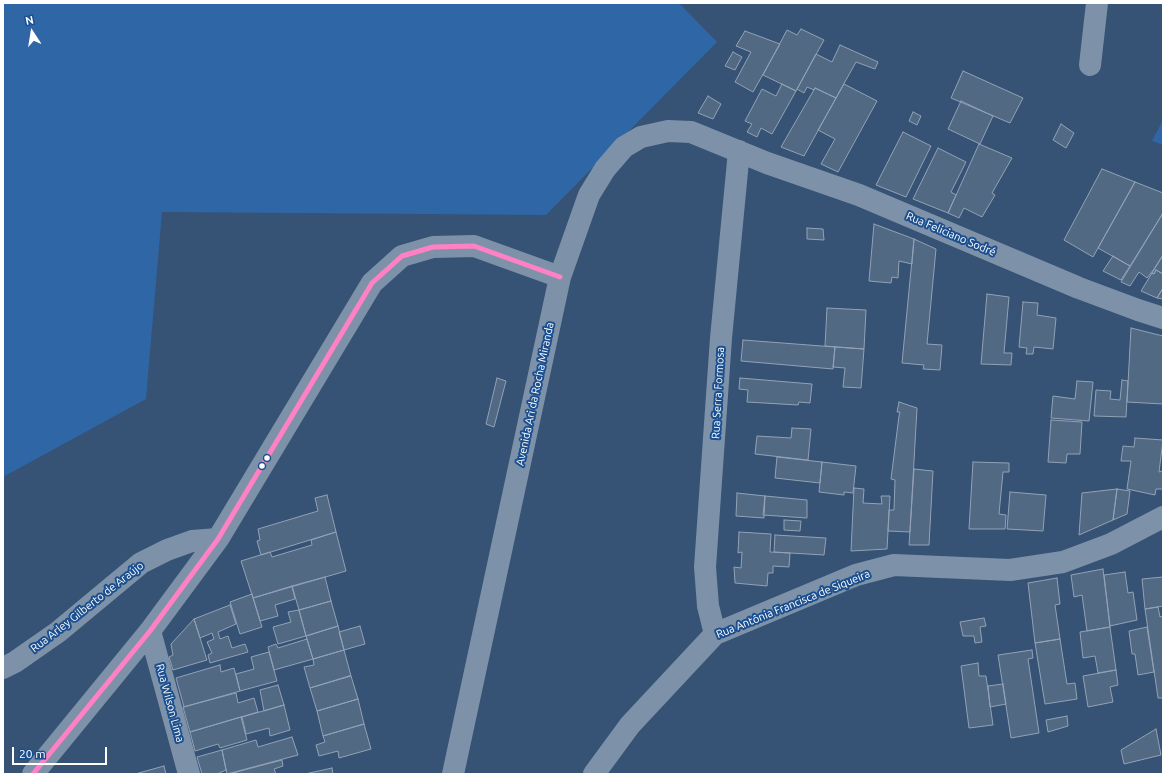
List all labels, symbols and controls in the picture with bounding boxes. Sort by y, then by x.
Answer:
north arrow [12,12,52,52]
text: N [24,14,35,27]
street label: Rua Feliciano Sodré [904,209,998,259]
street label: Avenida Ari da Rocha Miranda [513,321,557,467]
street label: Rua Serra Formosa [709,347,727,439]
unlabelled marker [262,453,272,463]
unlabelled marker [257,461,267,471]
street label: Rua Arley Gilberto de Araújo [28,559,146,655]
street label: Rua Antônia Francisca de Siqueira [714,567,872,641]
street label: Rua Wilson Lima [153,662,187,744]
scale bar [14,739,109,765]
text: 20 m [19,747,46,760]

